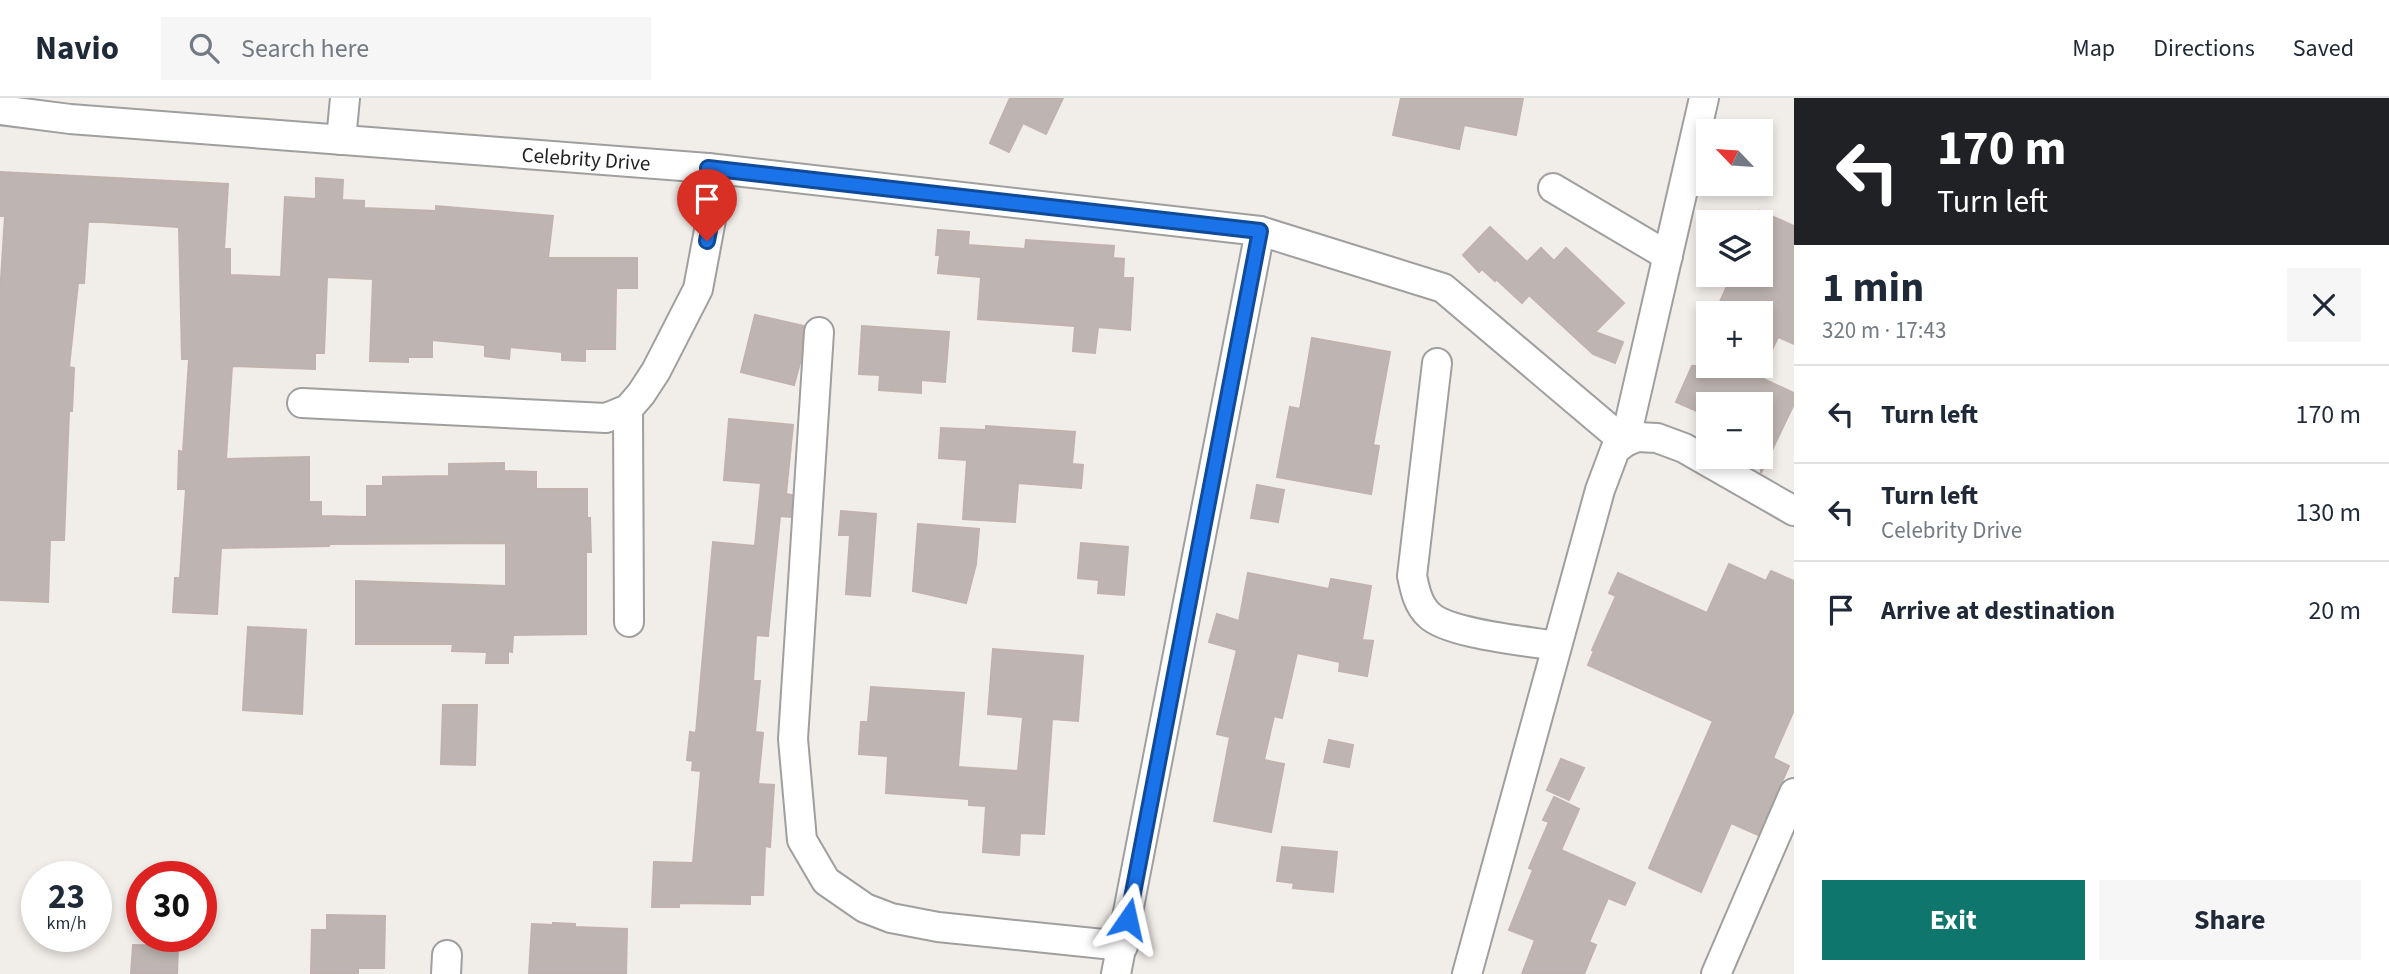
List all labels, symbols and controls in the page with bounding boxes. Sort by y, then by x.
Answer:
search box [161,17,651,80]
text: Navio [35,25,119,72]
icon: search [185,29,223,67]
text: Search here [241,30,369,67]
text: Map [2072,31,2115,66]
text: Directions [2153,31,2255,66]
text: Saved [2293,31,2354,66]
text: 170 m [1937,114,2066,184]
north arrow [1696,119,1773,196]
map controls [1696,119,1773,469]
icon: left [1822,126,1913,217]
street label: Celebrity Drive [521,140,651,178]
pin [677,169,737,241]
text: Turn left [1937,179,2048,225]
icon: arrive [688,180,726,218]
button: layers [1696,210,1773,287]
text: 1 min [1822,258,1924,318]
button: close [2287,268,2361,342]
button: + [1696,301,1773,378]
text: 320 m · 17:43 [1822,314,1946,347]
button: − [1696,392,1773,469]
icon: left [1822,395,1860,433]
text: Turn left [1881,396,1978,433]
text: 170 m [2295,396,2361,433]
text: Turn left [1881,477,1978,514]
icon: left [1822,493,1860,531]
text: 130 m [2295,494,2361,531]
text: Celebrity Drive [1881,514,2022,547]
icon: arrive [1822,591,1860,629]
text: Arrive at destination [1881,592,2115,629]
text: 20 m [2308,592,2361,629]
speed limit sign: 30 [126,861,217,952]
text: 23 [48,872,85,922]
button: Exit [1822,880,2085,960]
button: Share [2099,880,2361,960]
position arrow [1091,882,1165,956]
text: km/h [47,911,86,936]

